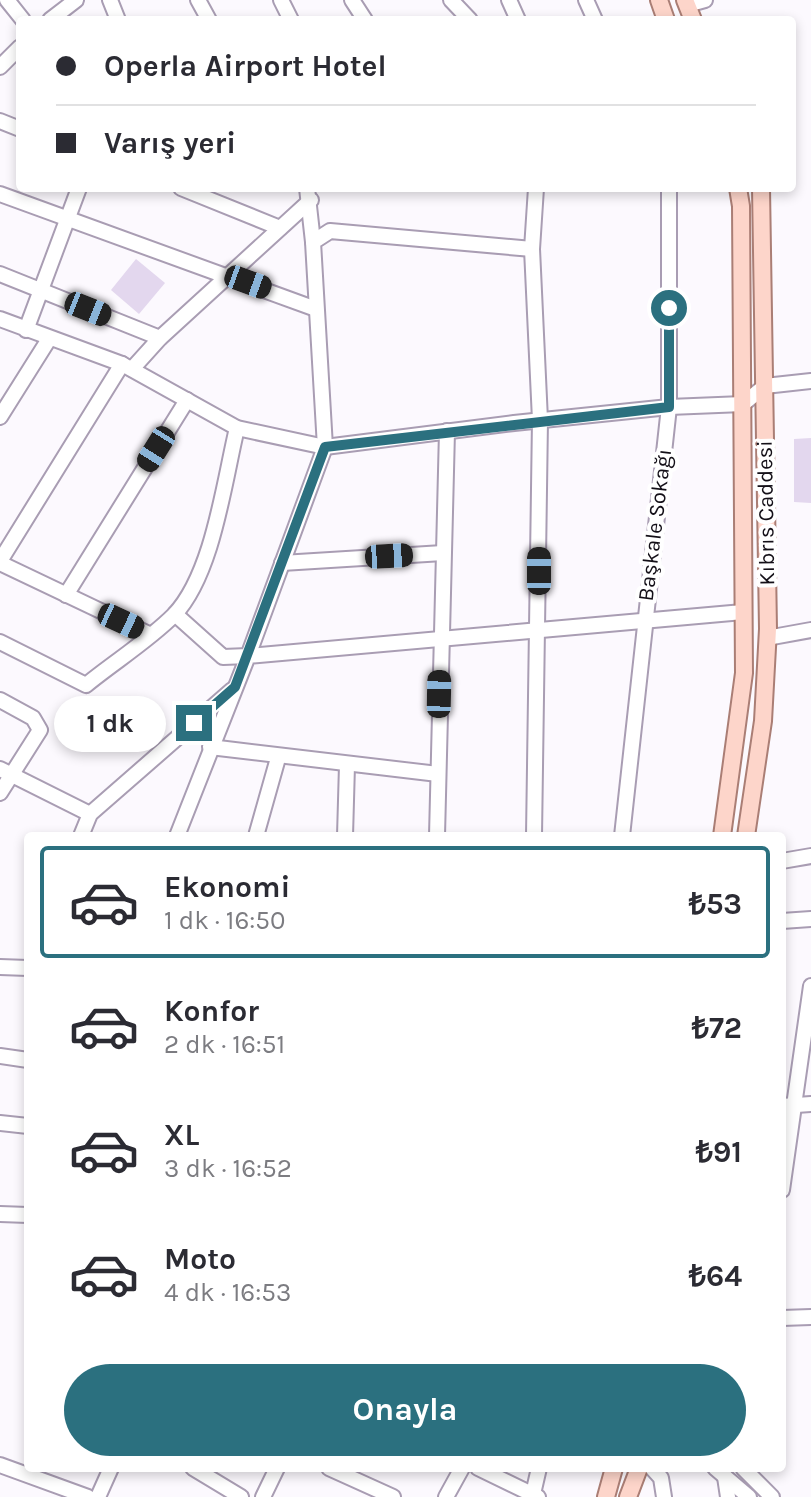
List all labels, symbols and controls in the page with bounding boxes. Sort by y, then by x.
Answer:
text: Operla Airport Hotel [104,48,387,84]
text: Varış yeri [104,125,236,161]
car [221,263,275,301]
car [61,289,115,329]
route start [651,290,687,326]
car [133,422,179,476]
street label: Kıbrıs Caddesi [752,440,780,586]
street label: Başkale Sokağı [633,447,677,603]
car [364,543,414,569]
car [527,547,551,595]
car [94,600,148,642]
car [427,670,451,718]
callout: 1 dk [54,695,166,751]
route end [176,705,212,741]
text: 1 dk [86,708,134,739]
icon: car [68,866,140,938]
text: Ekonomi [164,869,290,905]
text: ₺53 [689,886,742,922]
text: 1 dk · 16:50 [164,905,285,936]
icon: car [68,990,140,1062]
text: Konfor [164,993,259,1029]
text: ₺72 [692,1010,742,1046]
text: 2 dk · 16:51 [164,1029,285,1060]
icon: car [68,1114,140,1186]
text: XL [164,1117,199,1153]
text: ₺91 [696,1134,742,1170]
text: 3 dk · 16:52 [164,1153,292,1184]
icon: car [68,1238,140,1310]
text: Moto [164,1241,236,1277]
text: ₺64 [689,1258,742,1294]
text: 4 dk · 16:53 [164,1277,291,1308]
button: Onayla [64,1364,746,1456]

